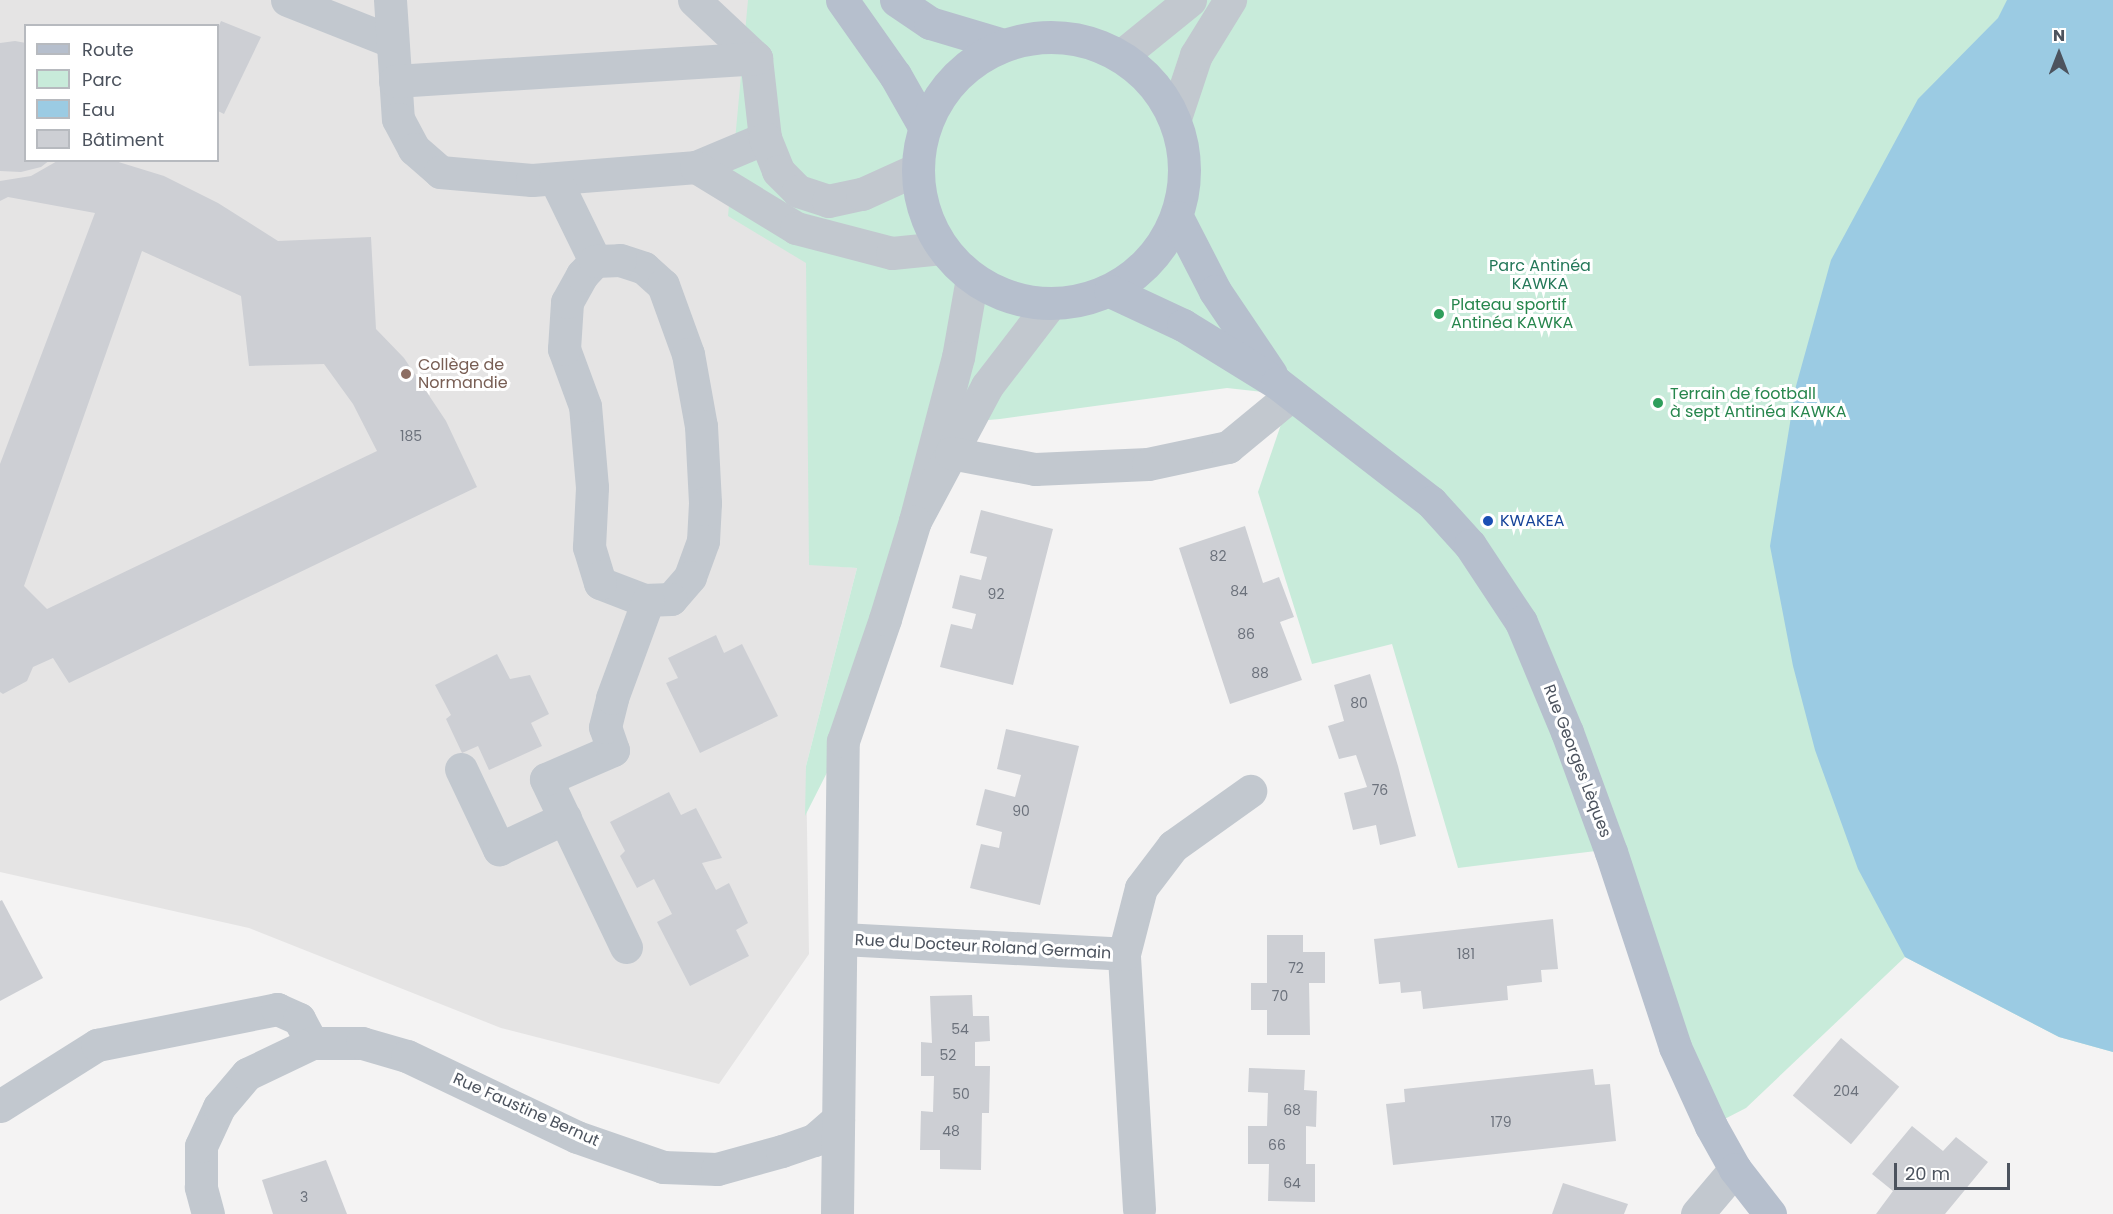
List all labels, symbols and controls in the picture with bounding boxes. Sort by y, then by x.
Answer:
legend [24,24,219,162]
north arrow [2029,24,2089,84]
text: N [2053,24,2065,47]
text: Route [82,37,134,62]
text: Parc [82,67,122,92]
text: Eau [82,97,115,122]
text: Bâtiment [82,127,164,152]
park label: Parc Antinéa KAWKA [1489,256,1591,294]
place label: Plateau sportif Antinéa KAWKA [1451,295,1573,333]
marker: Plateau sportif Antinéa KAWKA [1432,307,1446,321]
place label: Collège de Normandie [418,355,508,393]
marker: Collège de Normandie [399,367,413,381]
place label: Terrain de football à sept Antinéa KAWKA [1670,384,1847,422]
marker: Terrain de football à sept Antinéa KAWKA [1651,396,1665,410]
house number: 185 [400,428,422,444]
place label: KWAKEA [1500,511,1565,531]
marker: KWAKEA [1481,514,1495,528]
house number: 82 [1210,548,1226,564]
house number: 84 [1230,583,1248,599]
house number: 92 [988,586,1004,602]
house number: 86 [1237,626,1255,642]
house number: 88 [1251,665,1269,681]
street label: Rue Georges Lèques [1539,682,1615,840]
house number: 80 [1350,695,1368,711]
house number: 76 [1372,782,1388,798]
house number: 90 [1012,803,1030,819]
street label: Rue du Docteur Roland Germain [854,931,1112,963]
house number: 181 [1457,946,1475,962]
house number: 72 [1288,960,1304,976]
house number: 70 [1272,988,1288,1004]
house number: 54 [951,1021,969,1037]
house number: 52 [940,1047,956,1063]
street label: Rue Faustine Bernut [450,1069,602,1151]
house number: 204 [1833,1083,1859,1099]
house number: 50 [952,1086,970,1102]
house number: 68 [1283,1102,1301,1118]
house number: 179 [1491,1114,1511,1130]
house number: 48 [942,1123,960,1139]
house number: 66 [1268,1137,1286,1153]
scale bar [1897,1151,2012,1189]
text: 20 m [1905,1161,1950,1186]
house number: 64 [1283,1175,1301,1191]
house number: 3 [300,1189,308,1205]

